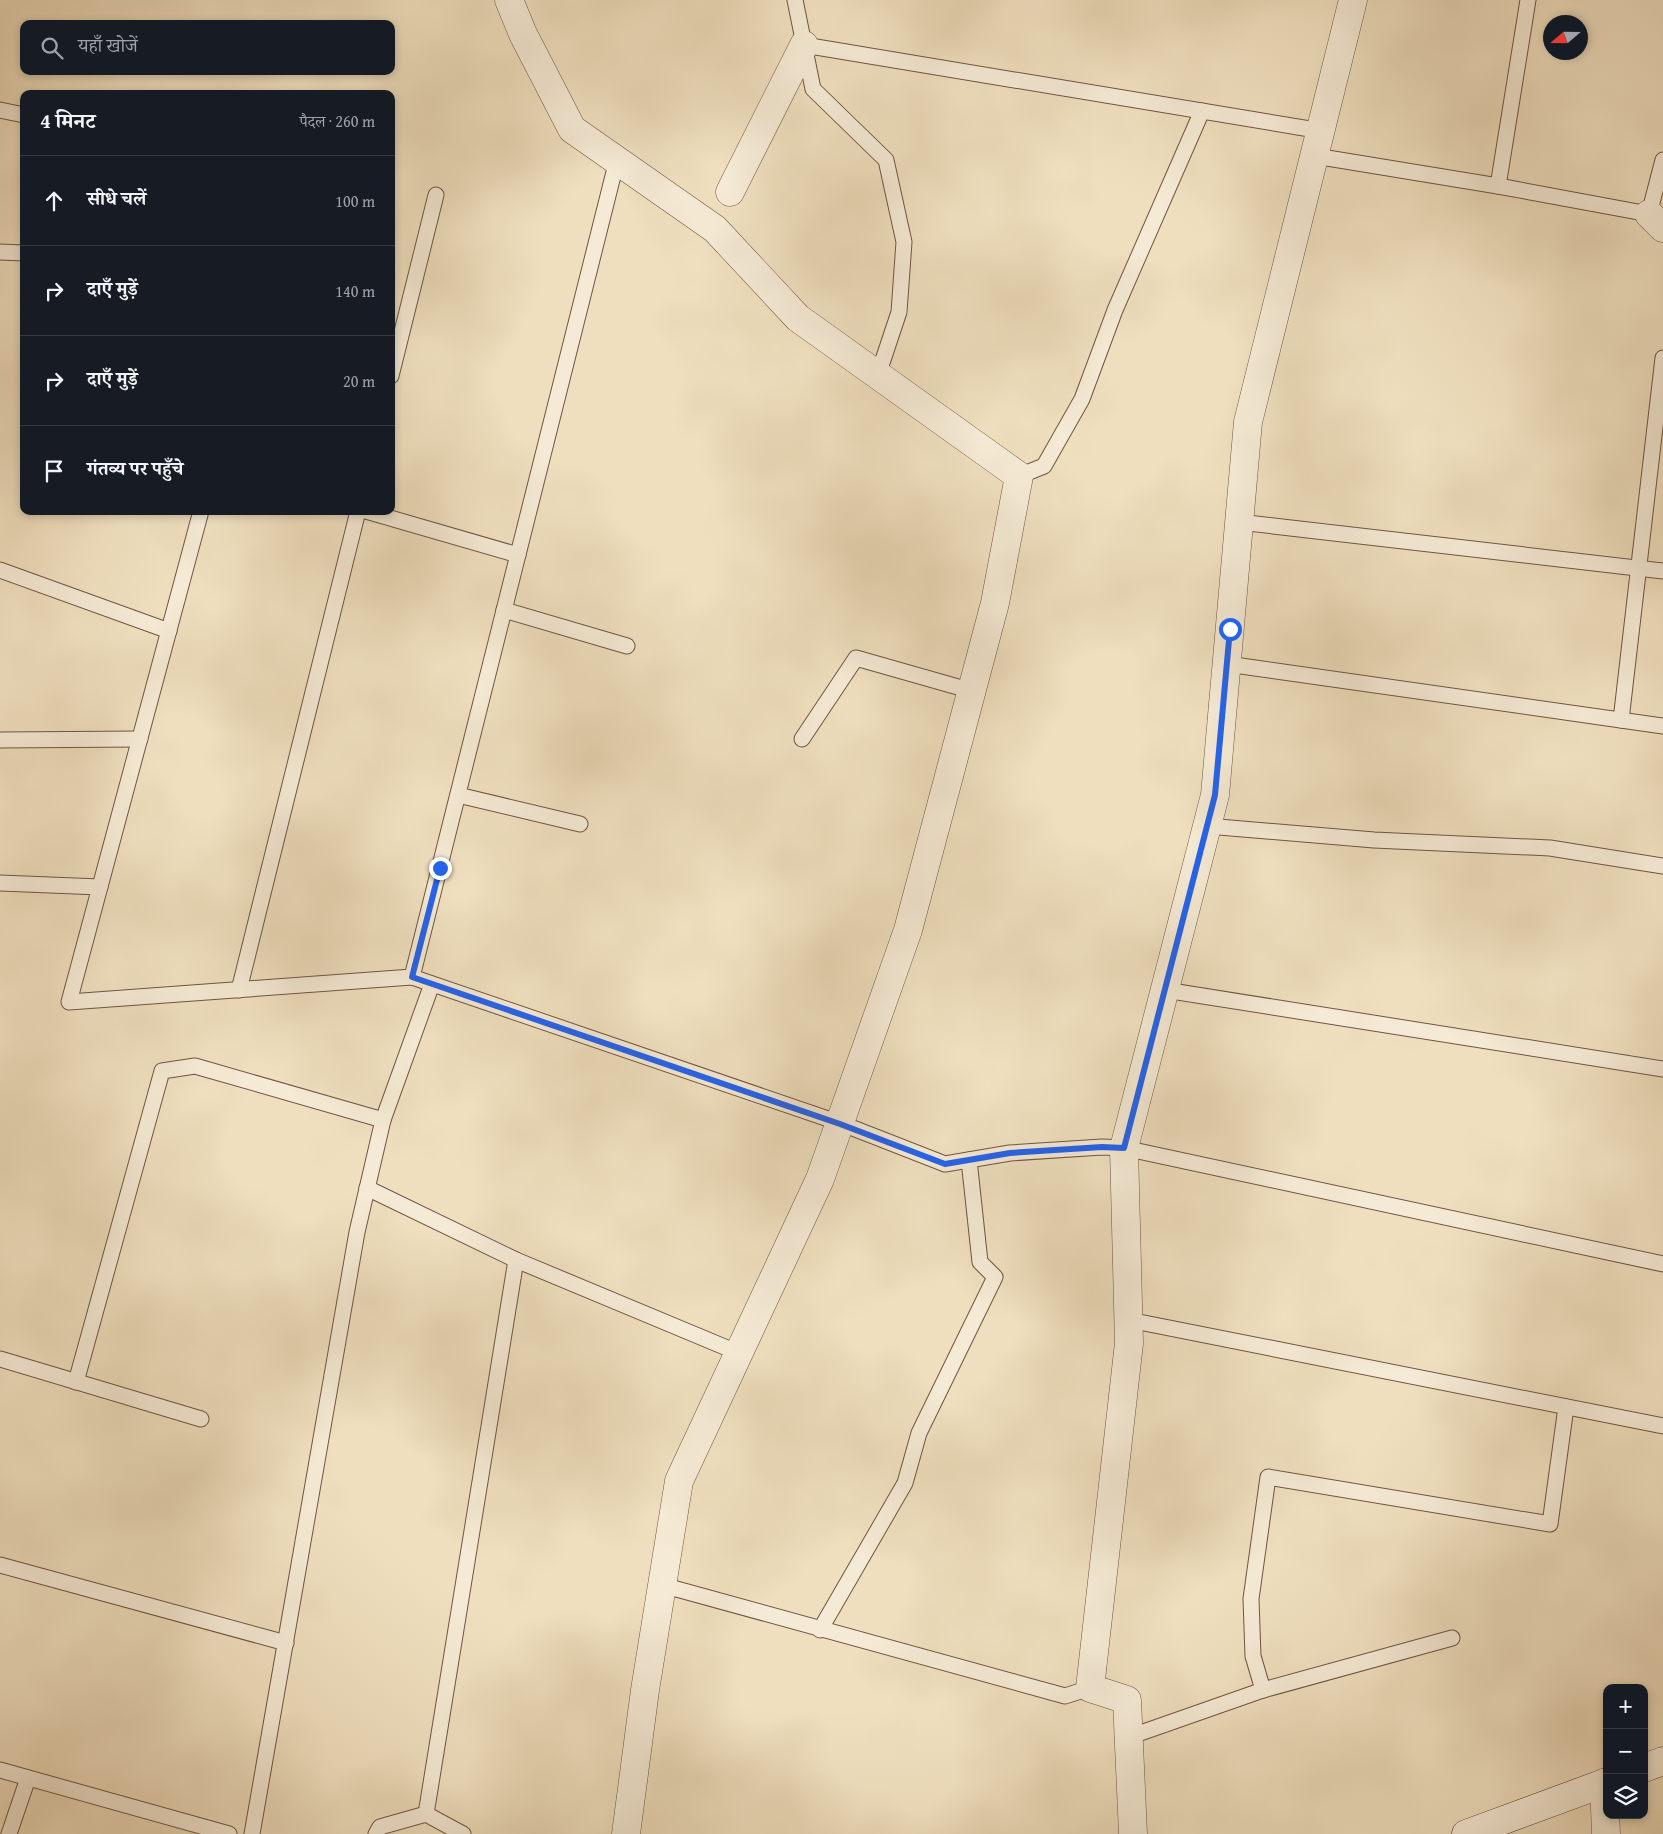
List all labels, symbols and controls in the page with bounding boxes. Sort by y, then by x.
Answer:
north arrow [1543,15,1588,60]
search box [20,20,395,75]
text: यहाँ खोजें [78,31,138,59]
icon: search [38,34,66,62]
text: 4 मिनट [40,105,95,136]
text: पैदल · 260 m [299,109,375,133]
text: सीधे चलें [87,184,146,212]
icon: ahead [40,187,68,215]
text: 100 m [335,189,375,213]
text: दाएँ मुड़ें [87,274,138,302]
icon: right [40,277,68,305]
text: 140 m [335,279,375,303]
text: दाएँ मुड़ें [87,364,138,392]
icon: right [40,367,68,395]
text: 20 m [343,369,375,393]
text: गंतव्य पर पहुँचे [87,454,183,482]
icon: arrive [40,457,68,485]
route start [1219,618,1242,641]
route end [429,857,452,880]
map controls [1603,1684,1648,1819]
button: + [1603,1684,1648,1729]
button: − [1603,1729,1648,1774]
button: layers [1603,1774,1648,1819]

